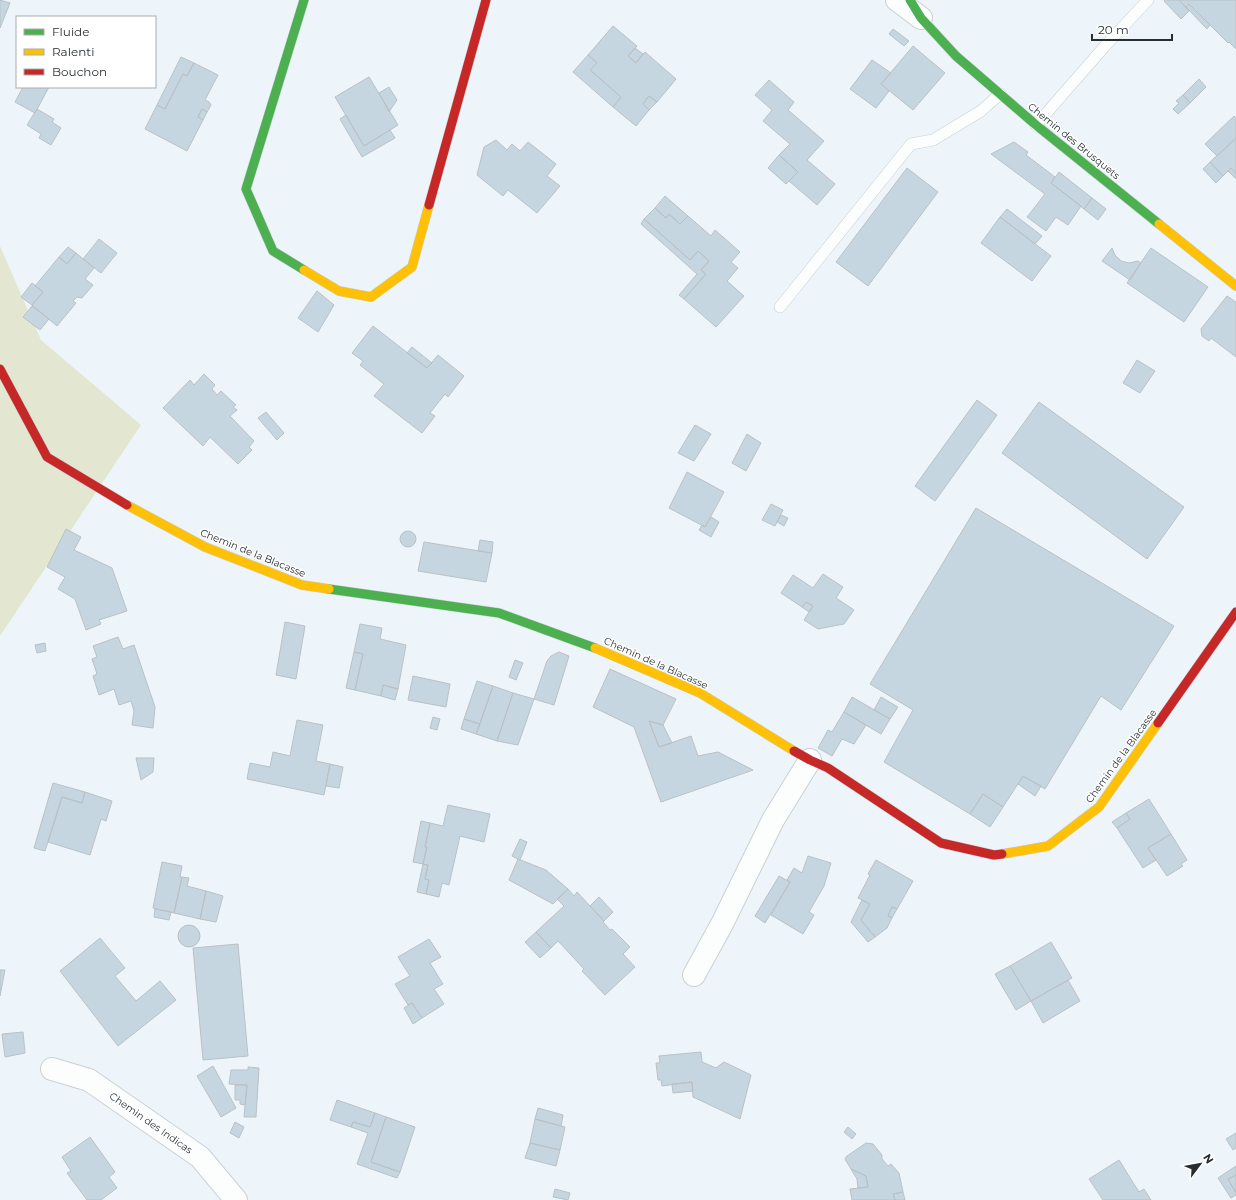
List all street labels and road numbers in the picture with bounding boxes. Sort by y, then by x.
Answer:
street label: Chemin des Brusquets [1025,100,1123,182]
street label: Chemin de la Blacasse [198,526,308,580]
street label: Chemin de la Blacasse [602,634,710,692]
street label: Chemin de la Blacasse [1083,707,1159,805]
street label: Chemin des Indicas [107,1089,195,1157]

